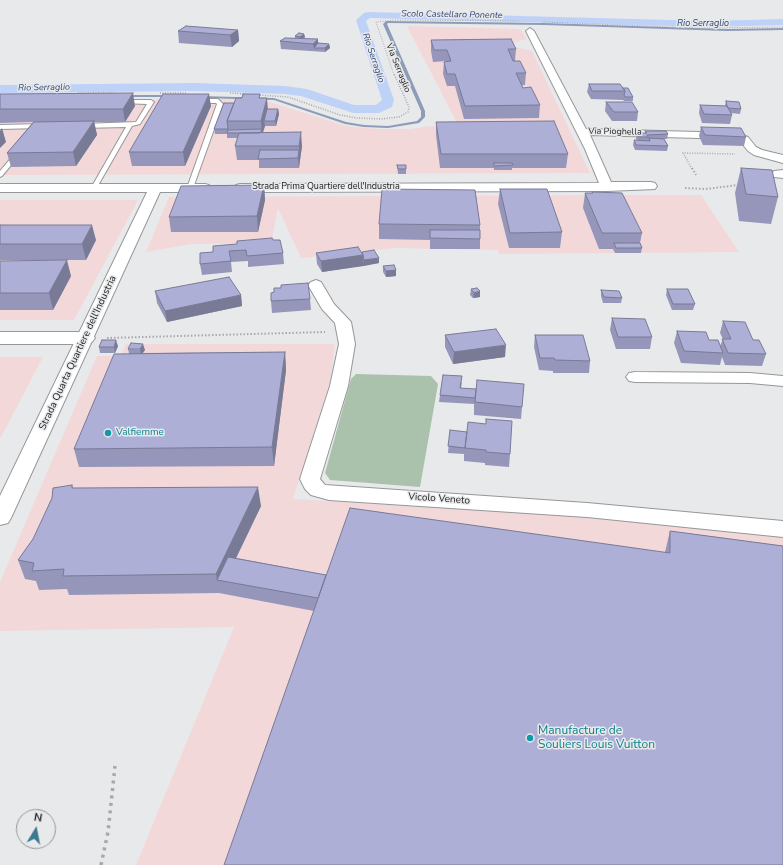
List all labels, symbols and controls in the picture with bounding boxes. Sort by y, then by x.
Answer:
water label: Scolo Castellaro Ponente [401,9,503,21]
water label: Rio Serraglio [677,19,729,29]
water label: Rio Serraglio [359,32,387,84]
street label: Via Serraglio [383,42,413,94]
water label: Rio Serraglio [18,82,70,94]
street label: Via Pioghella [588,126,642,138]
street label: Strada Prima Quartiere dell'Industria [252,182,400,192]
street label: Strada Quarta Quartiere dell'Industria [37,274,119,432]
place label: Valfiemme [116,427,164,439]
marker: Valfiemme [103,428,113,438]
street label: Vicolo Veneto [408,491,470,507]
place label: Manufacture de Souliers Louis Vuitton [538,724,655,752]
marker: Manufacture de Souliers Louis Vuitton [525,733,535,743]
north arrow [16,809,56,849]
text: N [33,810,43,826]

